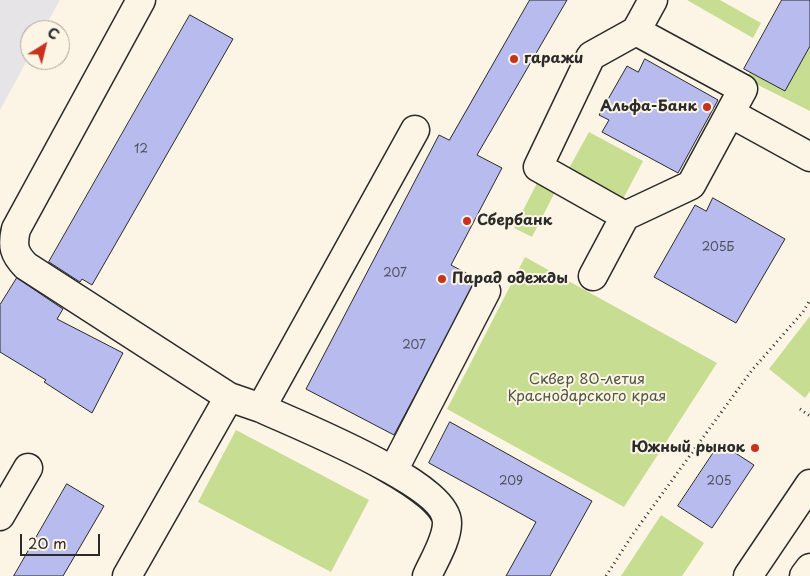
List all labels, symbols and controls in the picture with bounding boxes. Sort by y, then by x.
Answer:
north arrow [20,20,70,70]
text: С [43,22,64,45]
place label: гаражи [524,50,583,68]
marker: гаражи [508,53,520,65]
place label: Альфа-Банк [600,98,697,116]
marker: Альфа-Банк [701,101,713,113]
house number: 12 [134,143,148,157]
place label: Сбербанк [477,212,552,230]
marker: Сбербанк [461,215,473,227]
house number: 205Б [702,241,734,255]
house number: 207 [383,267,407,281]
place label: Парад одежды [452,270,568,288]
marker: Парад одежды [436,273,448,285]
house number: 207 [402,339,426,353]
park label: Сквер 80-летия Краснодарского края [508,371,666,406]
place label: Южный рынок [631,439,745,457]
marker: Южный рынок [749,442,761,454]
house number: 209 [499,475,523,489]
house number: 205 [707,475,731,489]
scale bar [22,524,102,556]
text: 20 m [28,531,67,554]

